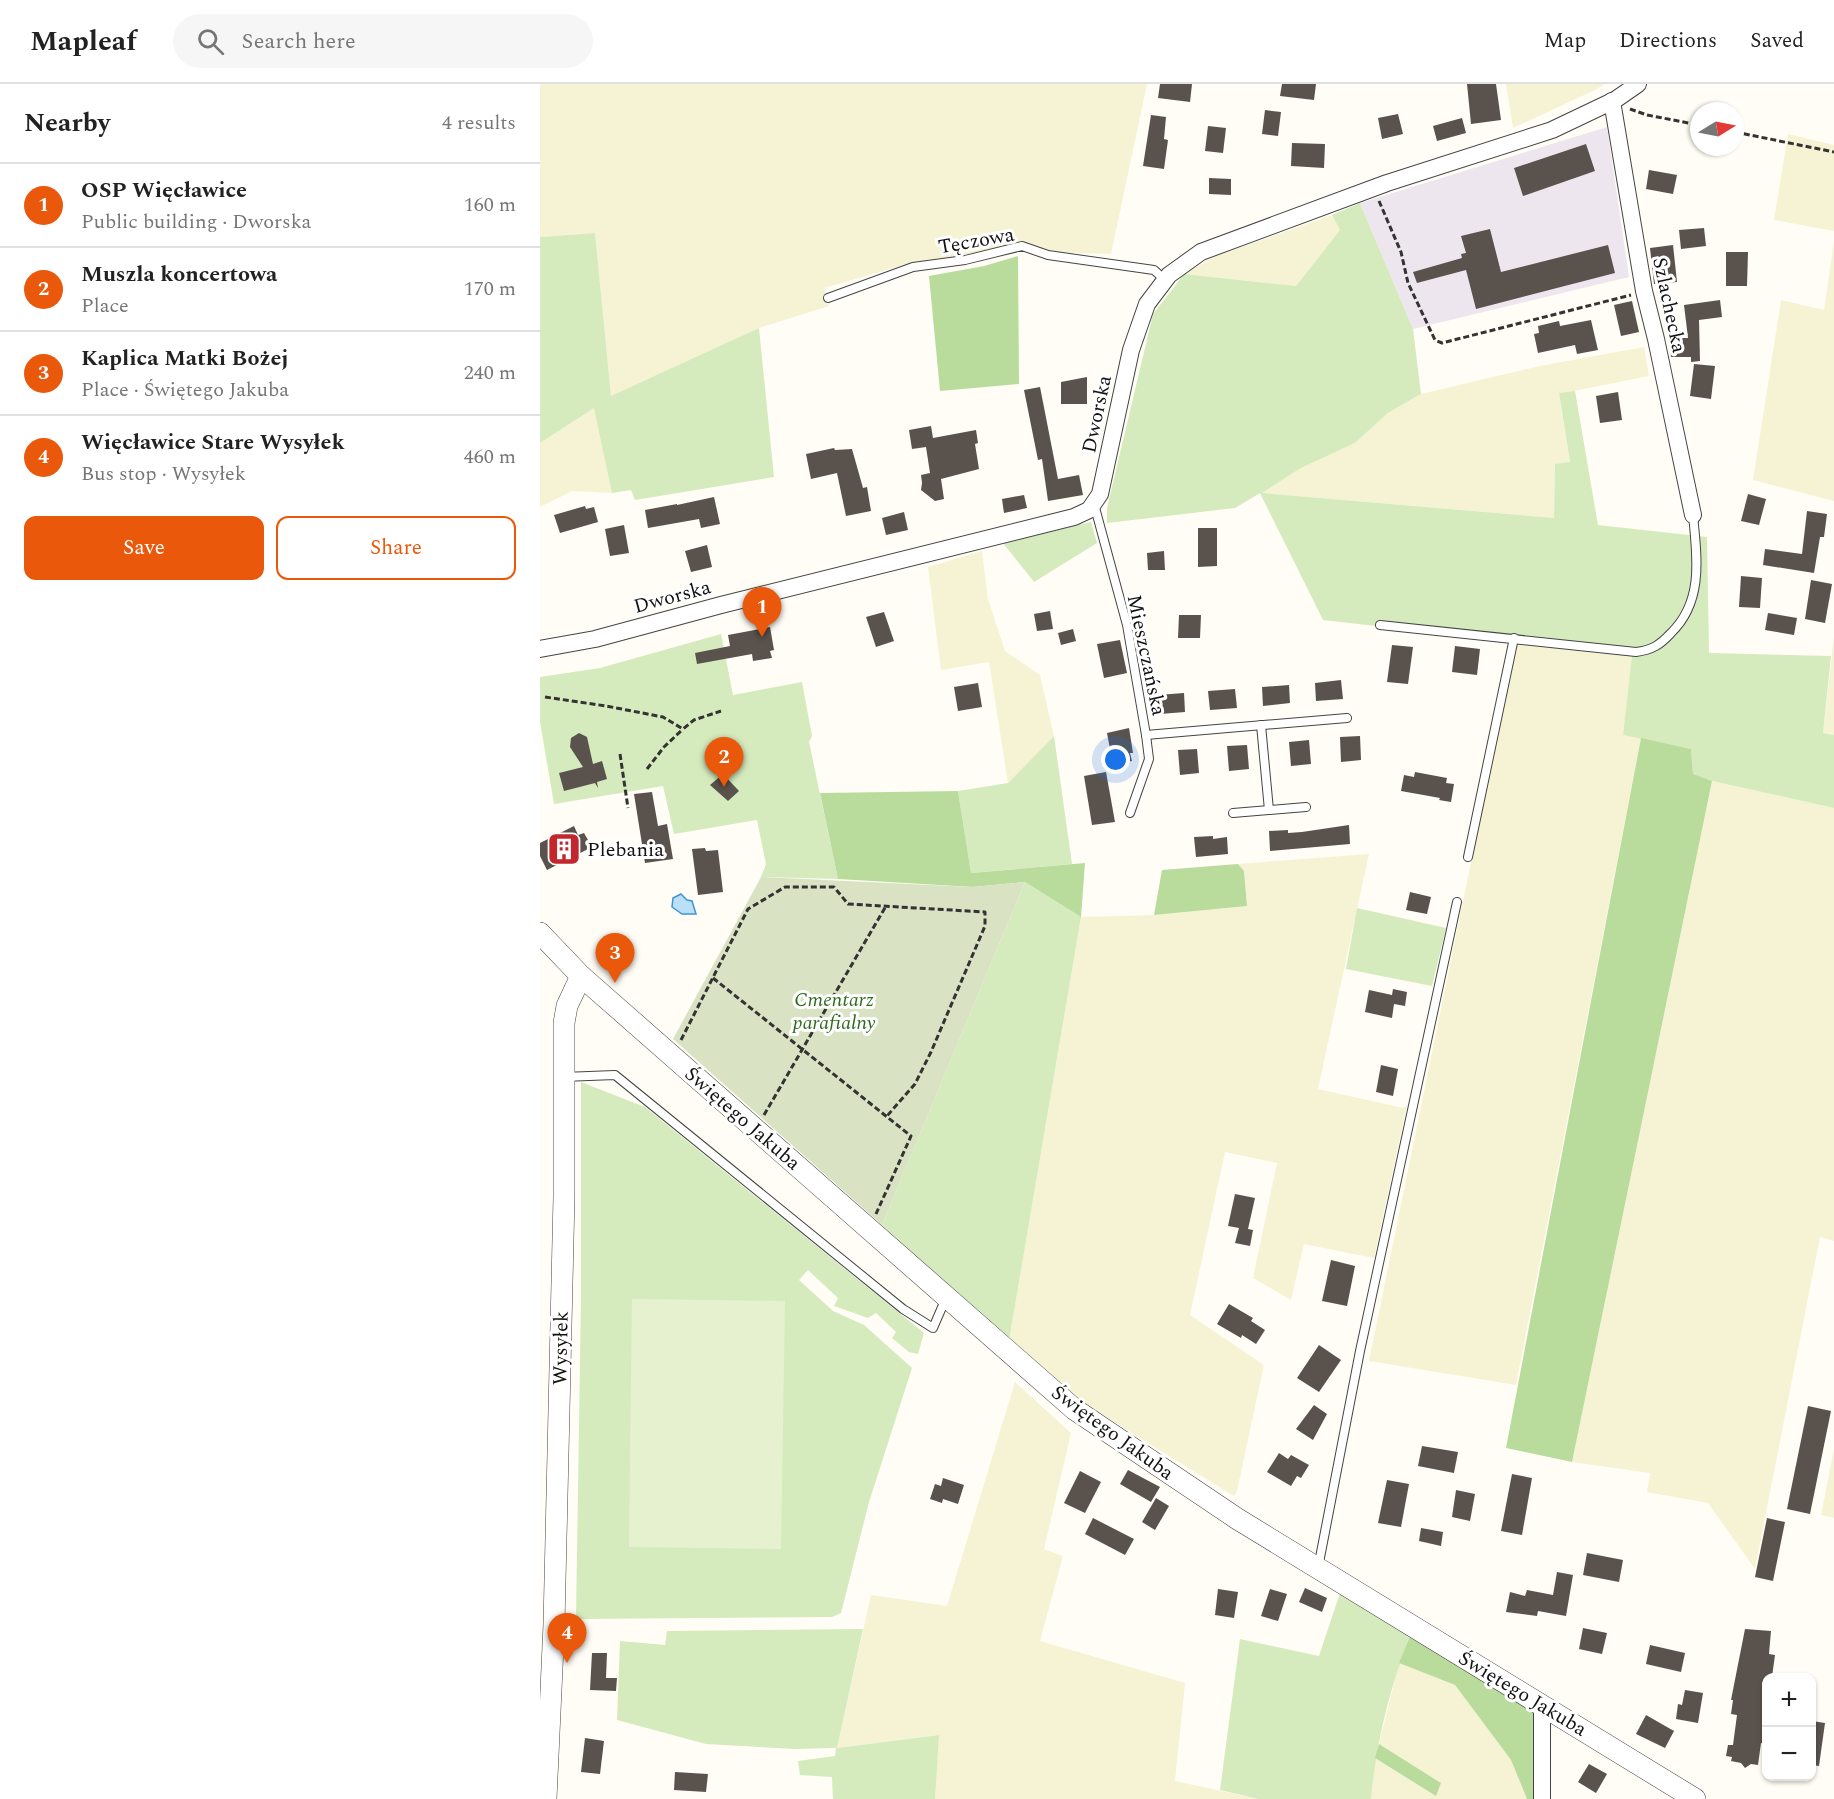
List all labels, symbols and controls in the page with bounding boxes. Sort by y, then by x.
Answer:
search box [173,14,593,68]
text: Mapleaf [30,20,137,63]
icon: search [194,25,227,58]
text: Search here [242,25,356,58]
text: Map [1544,25,1586,57]
text: Directions [1619,25,1717,57]
text: Saved [1750,25,1804,57]
north arrow [1690,102,1744,156]
text: Nearby [24,103,110,143]
text: 4 results [442,108,516,138]
text: OSP Więcławice [81,174,247,207]
text: 1 [38,190,49,220]
text: 160 m [464,190,516,220]
text: Public building · Dworska [81,207,311,237]
street label: Tęczowa [936,220,1017,262]
street label: Szlachecka [1644,255,1694,356]
text: Muszla koncertowa [81,258,277,291]
text: 2 [38,274,49,304]
text: 170 m [464,274,516,304]
text: Place [81,291,129,321]
text: Kaplica Matki Bożej [81,342,289,375]
text: 3 [38,358,49,388]
text: 240 m [464,358,516,388]
street label: Dworska [1074,372,1120,456]
text: Place · Świętego Jakuba [81,375,289,405]
text: Więcławice Stare Wysyłek [81,426,345,459]
text: 4 [38,442,49,472]
text: 460 m [464,442,516,472]
text: Bus stop · Wysyłek [81,459,246,489]
button: Save [24,516,264,580]
button: Share [276,516,516,580]
street label: Dworska [630,572,714,622]
pin: 1 [742,588,782,637]
street label: Mieszczańska [1119,592,1174,719]
pin: 2 [704,738,744,787]
your location [1101,745,1130,774]
building icon: Plebania [546,831,582,867]
place label: Plebania [587,835,664,865]
pin: 3 [596,934,634,983]
park label: Cmentarz parafialny [791,985,876,1038]
street label: Świętego Jakuba [678,1060,807,1178]
street label: Wysyłek [545,1311,577,1385]
street label: Świętego Jakuba [1045,1378,1180,1488]
pin: 4 [548,1614,586,1663]
street label: Świętego Jakuba [1452,1644,1593,1744]
map controls [1762,1673,1816,1781]
button: + [1762,1673,1816,1727]
button: − [1762,1727,1816,1781]

